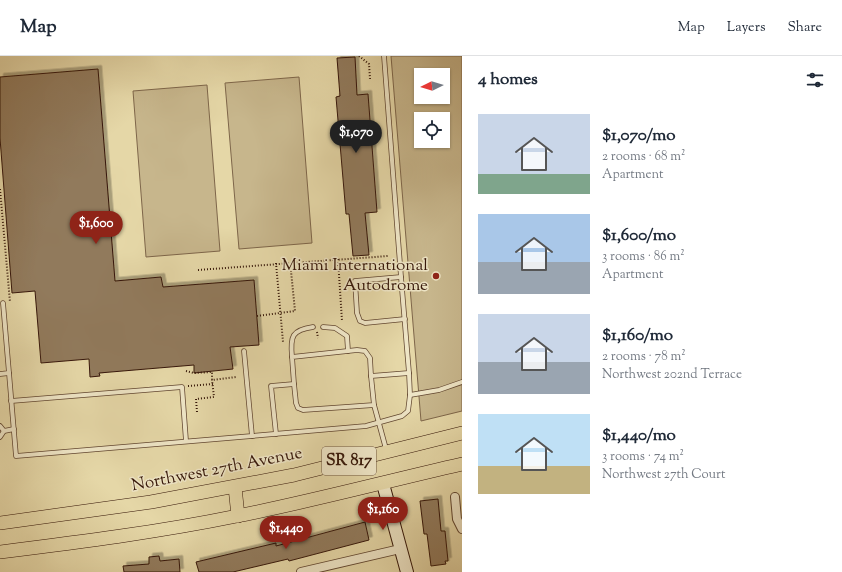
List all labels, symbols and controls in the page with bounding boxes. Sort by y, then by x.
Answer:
text: Map [20,14,57,41]
text: Map [678,18,705,38]
text: Layers [727,18,765,38]
text: Share [787,18,822,38]
north arrow [414,68,450,104]
map controls [414,68,450,148]
text: 4 homes [478,68,538,92]
icon: filters [804,69,826,91]
button: locate [414,112,450,148]
pin: $1,070 [323,120,389,154]
text: $1,070 [339,124,373,142]
text: $1,070/mo [602,124,676,148]
icon: home [510,130,558,178]
text: 2 rooms · 68 m² [602,148,686,166]
text: Apartment [602,166,663,184]
pin: $1,600 [63,211,129,245]
text: $1,600 [79,215,113,233]
text: $1,600/mo [602,224,676,248]
icon: home [510,230,558,278]
text: 3 rooms · 86 m² [602,248,685,266]
place label: Miami International Autodrome [281,254,428,298]
text: Apartment [602,266,663,284]
marker: Miami International Autodrome [431,271,441,281]
text: $1,160/mo [602,324,673,348]
icon: home [510,330,558,378]
text: 2 rooms · 78 m² [602,348,686,366]
text: Northwest 202nd Terrace [602,366,742,384]
text: $1,440/mo [602,424,676,448]
icon: home [510,430,558,478]
street label: Northwest 27th Avenue [130,442,305,498]
road number: SR 817 [322,447,376,475]
text: 3 rooms · 74 m² [602,448,684,466]
text: Northwest 27th Court [602,466,725,484]
pin: $1,160 [350,497,416,531]
text: $1,160 [367,501,399,519]
pin: $1,440 [253,516,319,550]
text: $1,440 [269,520,303,538]

